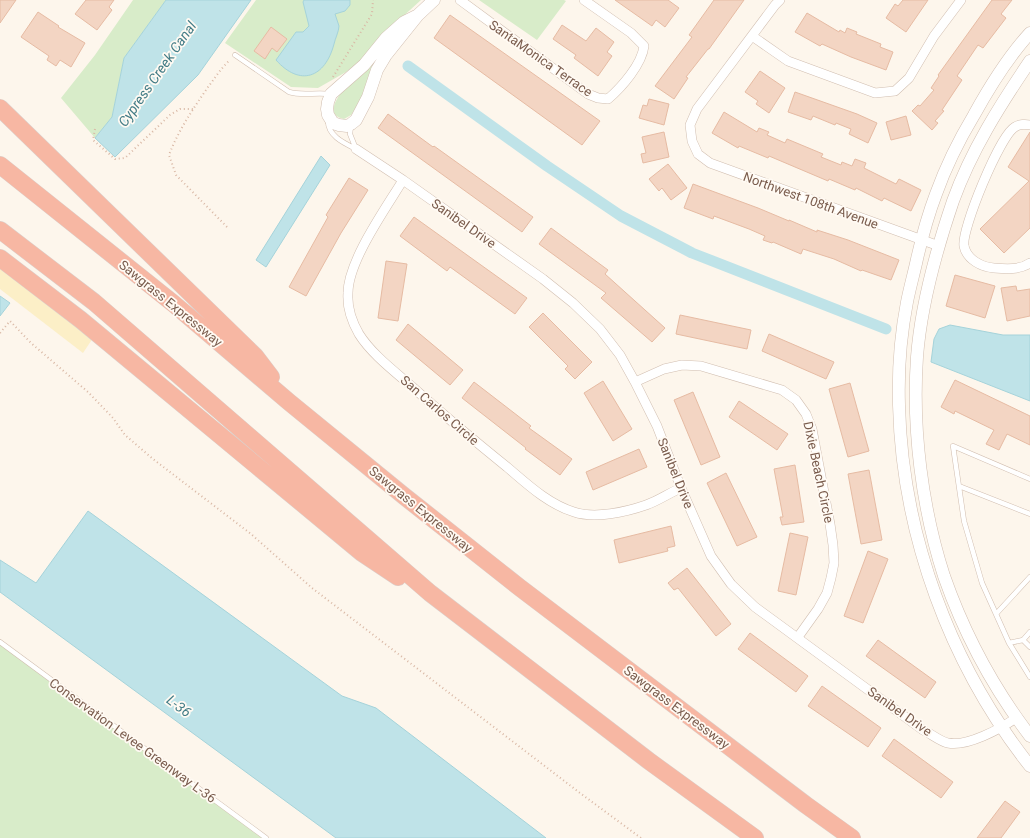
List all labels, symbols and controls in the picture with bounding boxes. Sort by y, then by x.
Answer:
street label: SantaMonica Terrace [486,17,595,100]
water label: Cypress Creek Canal [115,18,200,130]
street label: Northwest 108th Avenue [741,169,881,232]
street label: Sanibel Drive [429,196,499,251]
street label: Sawgrass Expressway [116,257,225,350]
street label: San Carlos Circle [398,372,482,448]
street label: Dixie Beach Circle [800,420,837,524]
street label: Sanibel Drive [655,436,697,511]
street label: Sawgrass Expressway [366,463,475,556]
street label: Sawgrass Expressway [621,663,732,752]
street label: Conservation Levee Greenway L-36 [47,675,219,806]
street label: Sanibel Drive [865,684,935,739]
water label: L-36 [164,692,194,720]

